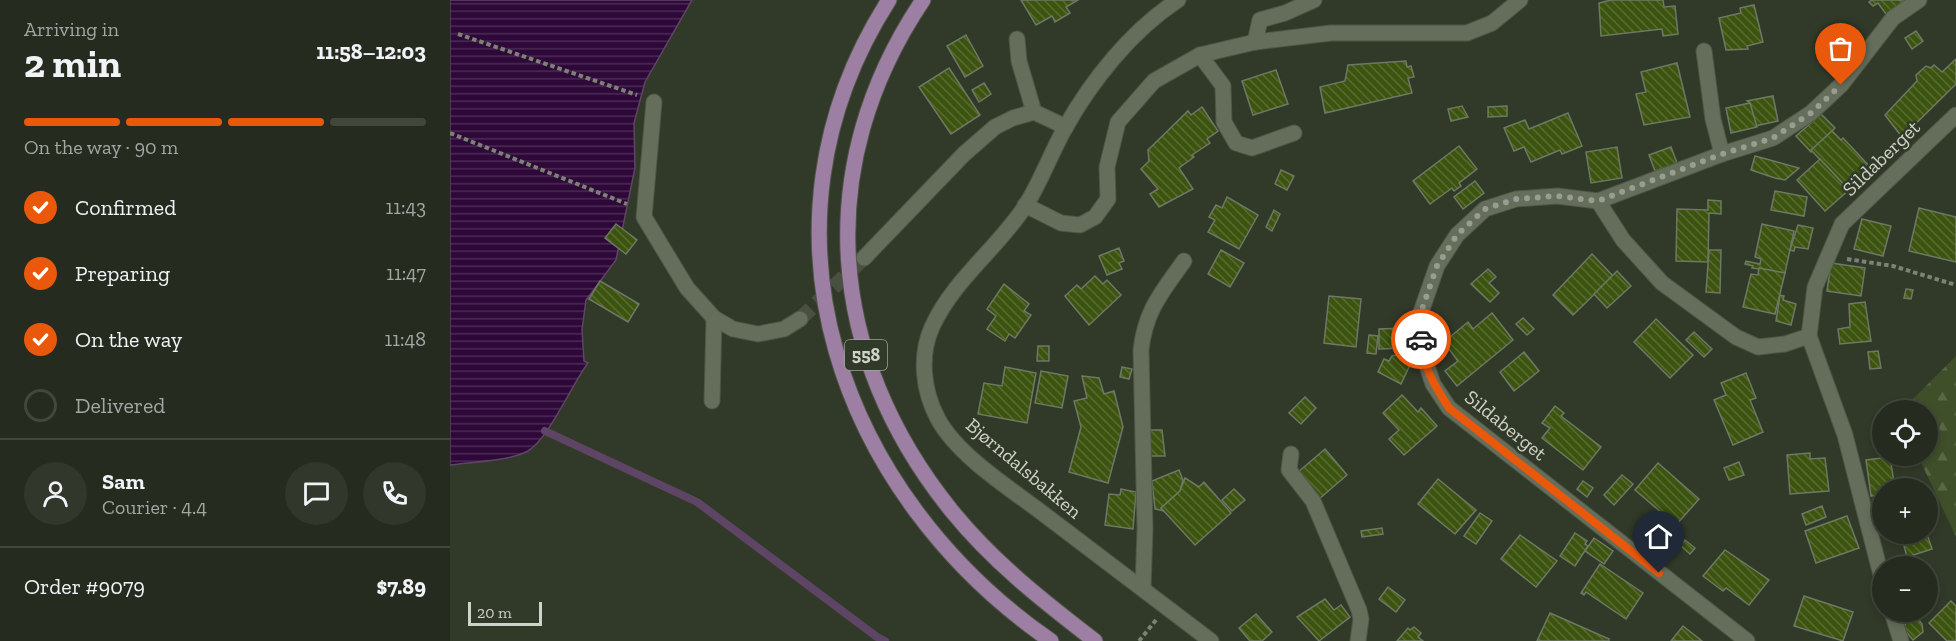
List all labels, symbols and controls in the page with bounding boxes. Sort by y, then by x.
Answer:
text: Arriving in [24,17,119,41]
pin [1815,23,1866,85]
icon: bag [1824,32,1857,65]
text: 11:58–12:03 [316,38,426,65]
text: 2 min [24,40,121,87]
street label: Sildaberget [1837,115,1925,201]
text: On the way · 90 m [24,135,178,159]
icon: check [24,191,57,224]
text: Confirmed [75,194,176,221]
text: 11:43 [386,195,426,219]
icon: check [24,257,57,290]
text: Preparing [75,260,170,287]
text: 11:47 [386,261,426,285]
courier [1391,309,1451,369]
icon: check [24,323,57,356]
icon: car [1405,323,1438,356]
text: On the way [75,326,182,353]
text: 11:48 [385,327,426,351]
road number: 558 [845,340,887,370]
street label: Sildaberget [1460,385,1552,466]
text: Delivered [75,392,165,419]
map controls [1872,400,1938,622]
button: locate [1872,400,1938,466]
street label: Bjørndalsbakken [961,413,1087,524]
button: person [24,462,87,525]
button: chat [285,462,348,525]
button: phone [363,462,426,525]
text: Sam [102,468,145,495]
button: + [1872,478,1938,544]
text: Courier · 4.4 [102,495,207,519]
pin [1633,511,1684,573]
icon: home [1642,520,1675,553]
button: − [1872,556,1938,622]
text: Order #9079 [24,573,145,600]
text: $7.89 [376,573,426,600]
scale bar [468,599,542,626]
text: 20 m [477,603,512,622]

